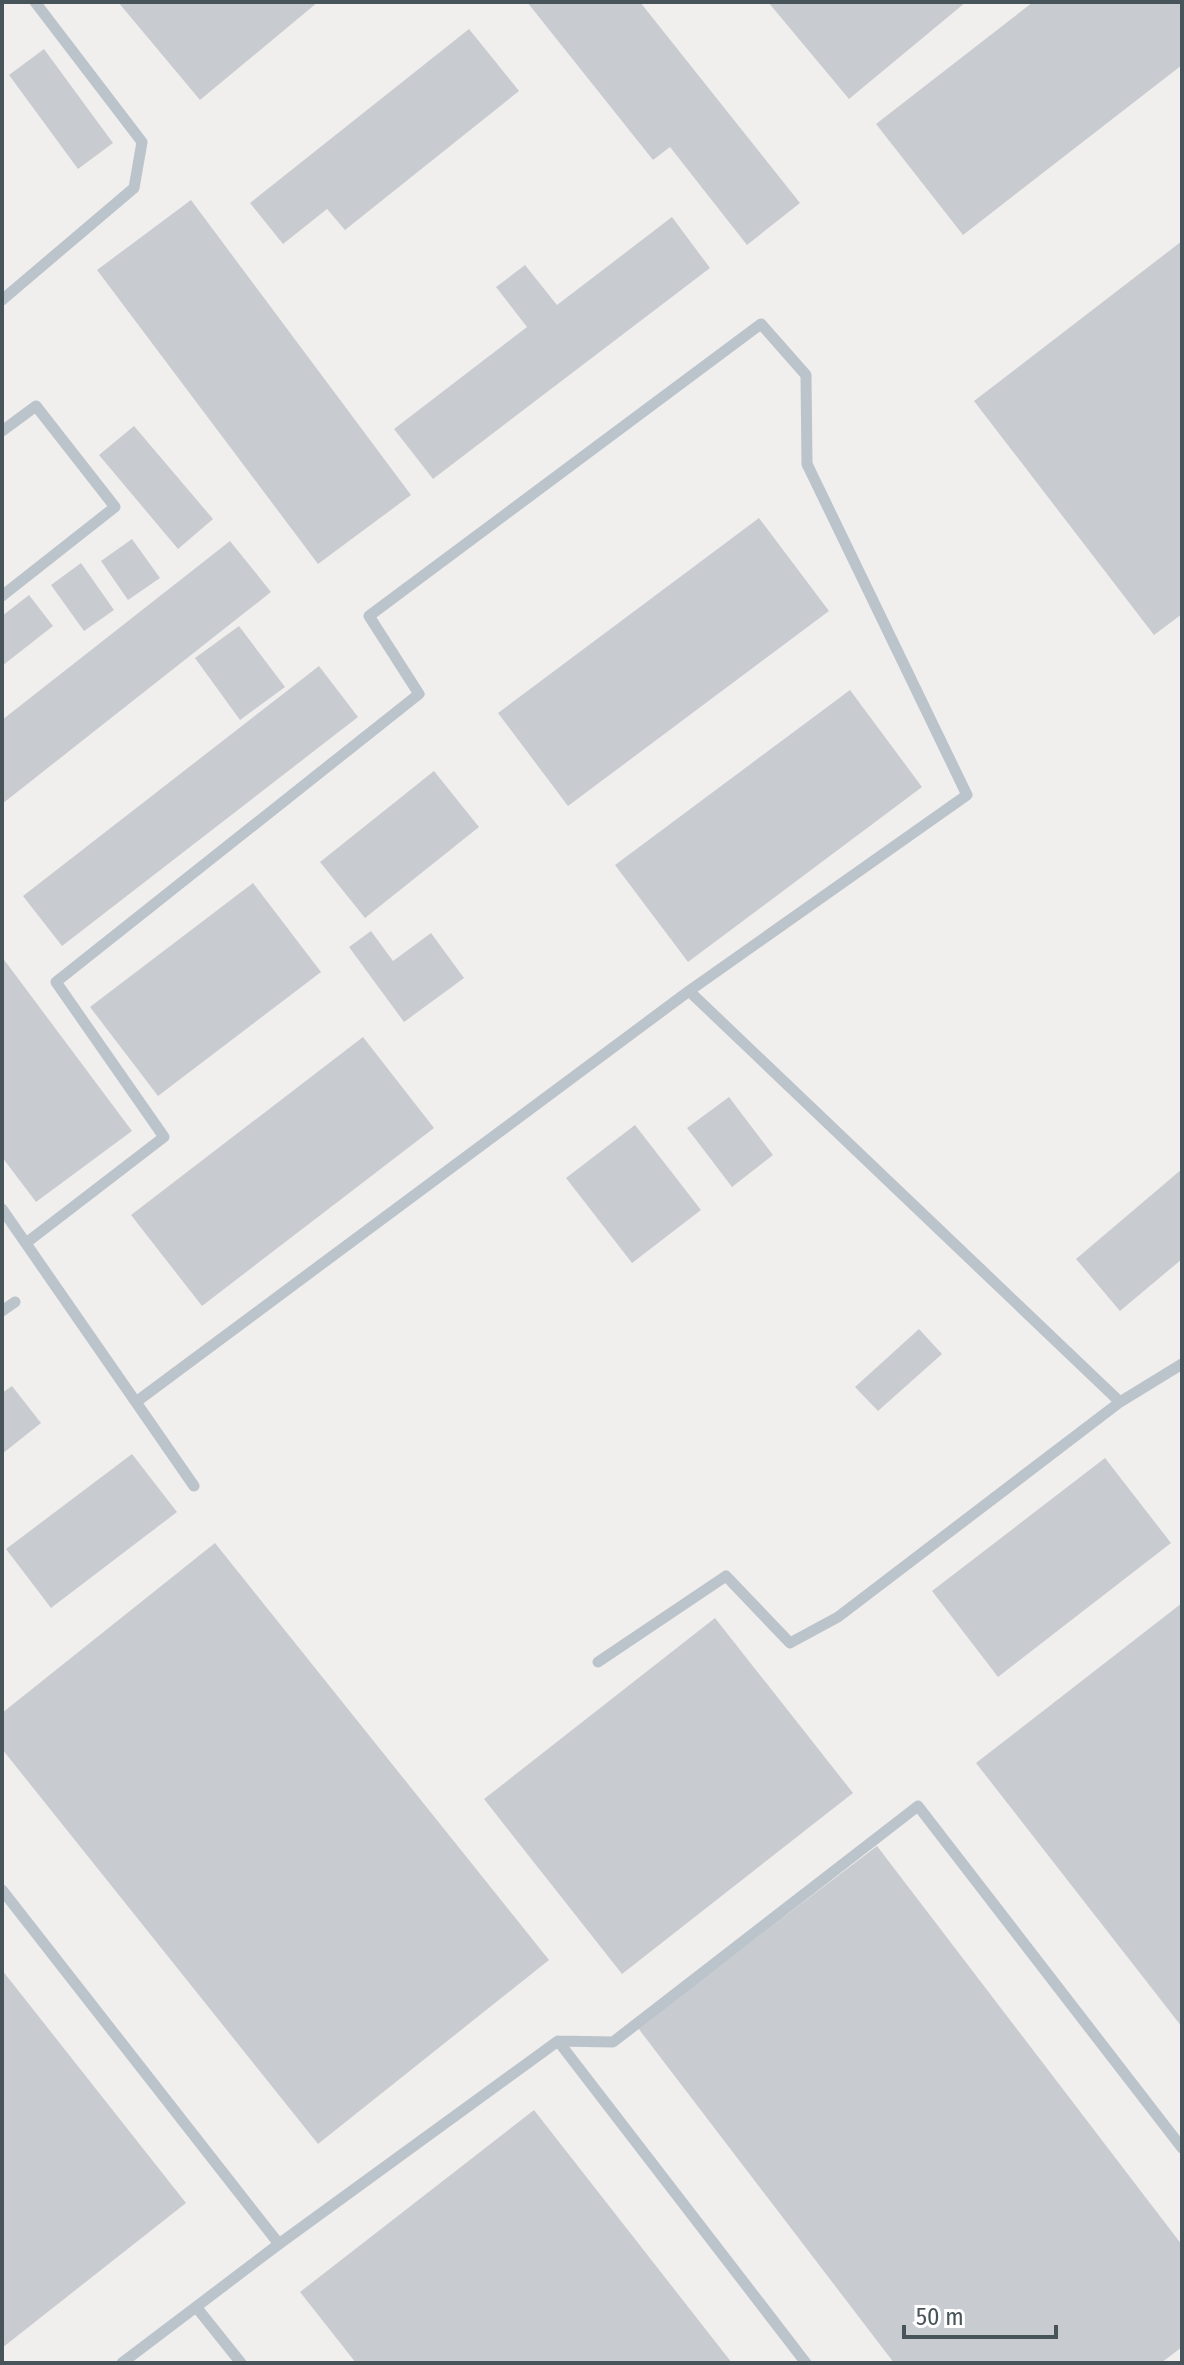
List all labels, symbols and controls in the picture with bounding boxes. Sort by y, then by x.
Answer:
scale bar [904,2289,1056,2339]
text: 50 m [916,2303,964,2331]

